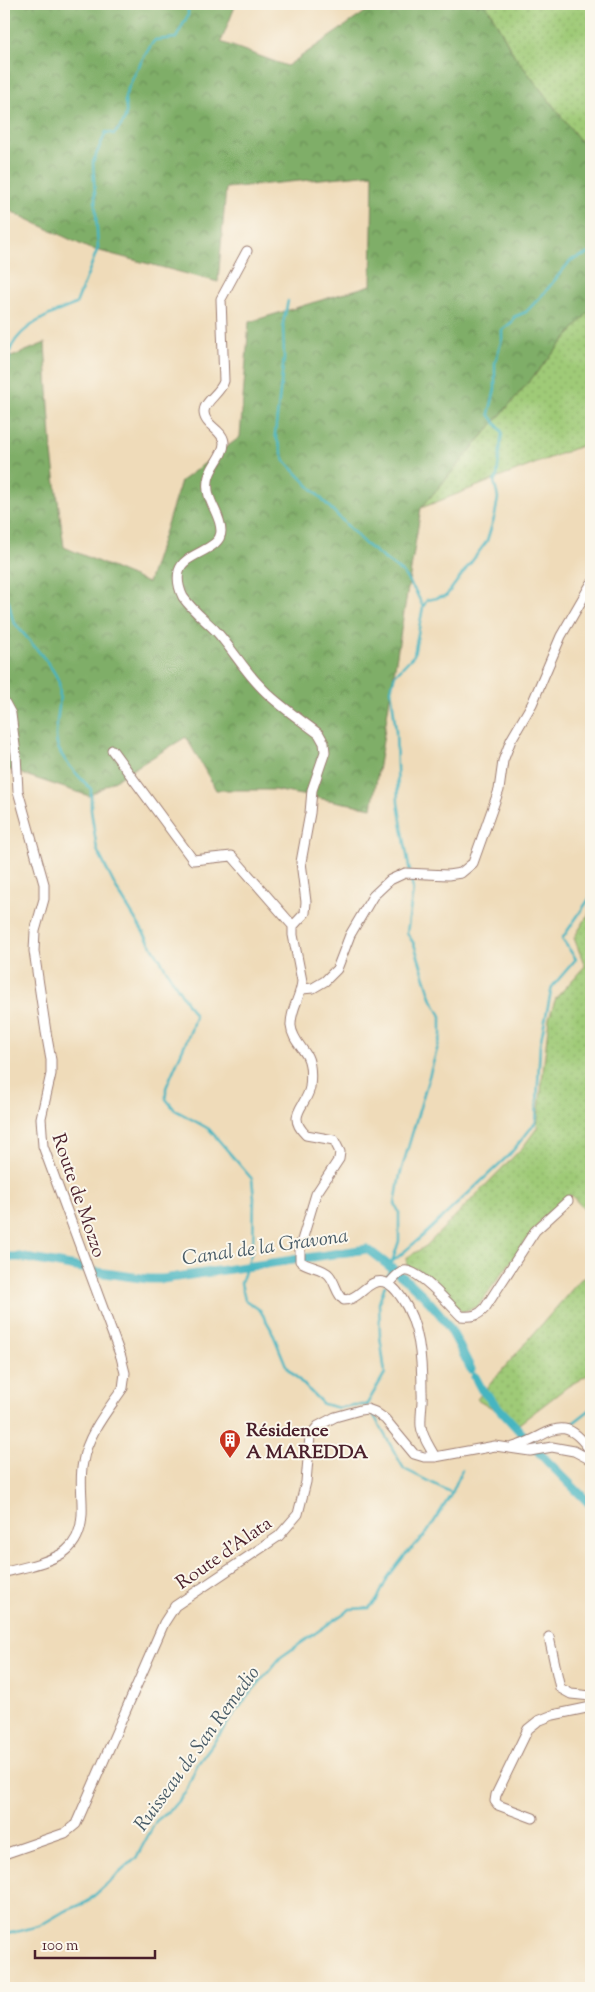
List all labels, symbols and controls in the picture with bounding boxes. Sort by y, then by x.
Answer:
street label: Route de Mozzo [44,1130,111,1261]
water label: Canal de la Gravona [180,1222,350,1274]
place label: Résidence A MAREDDA [246,1418,369,1467]
building icon: Résidence A MAREDDA [218,1428,242,1459]
street label: Route d'Alata [171,1511,278,1597]
water label: Ruisseau de San Remedio [128,1661,268,1838]
scale bar [35,1927,155,1959]
text: 100 m [42,1936,79,1957]

